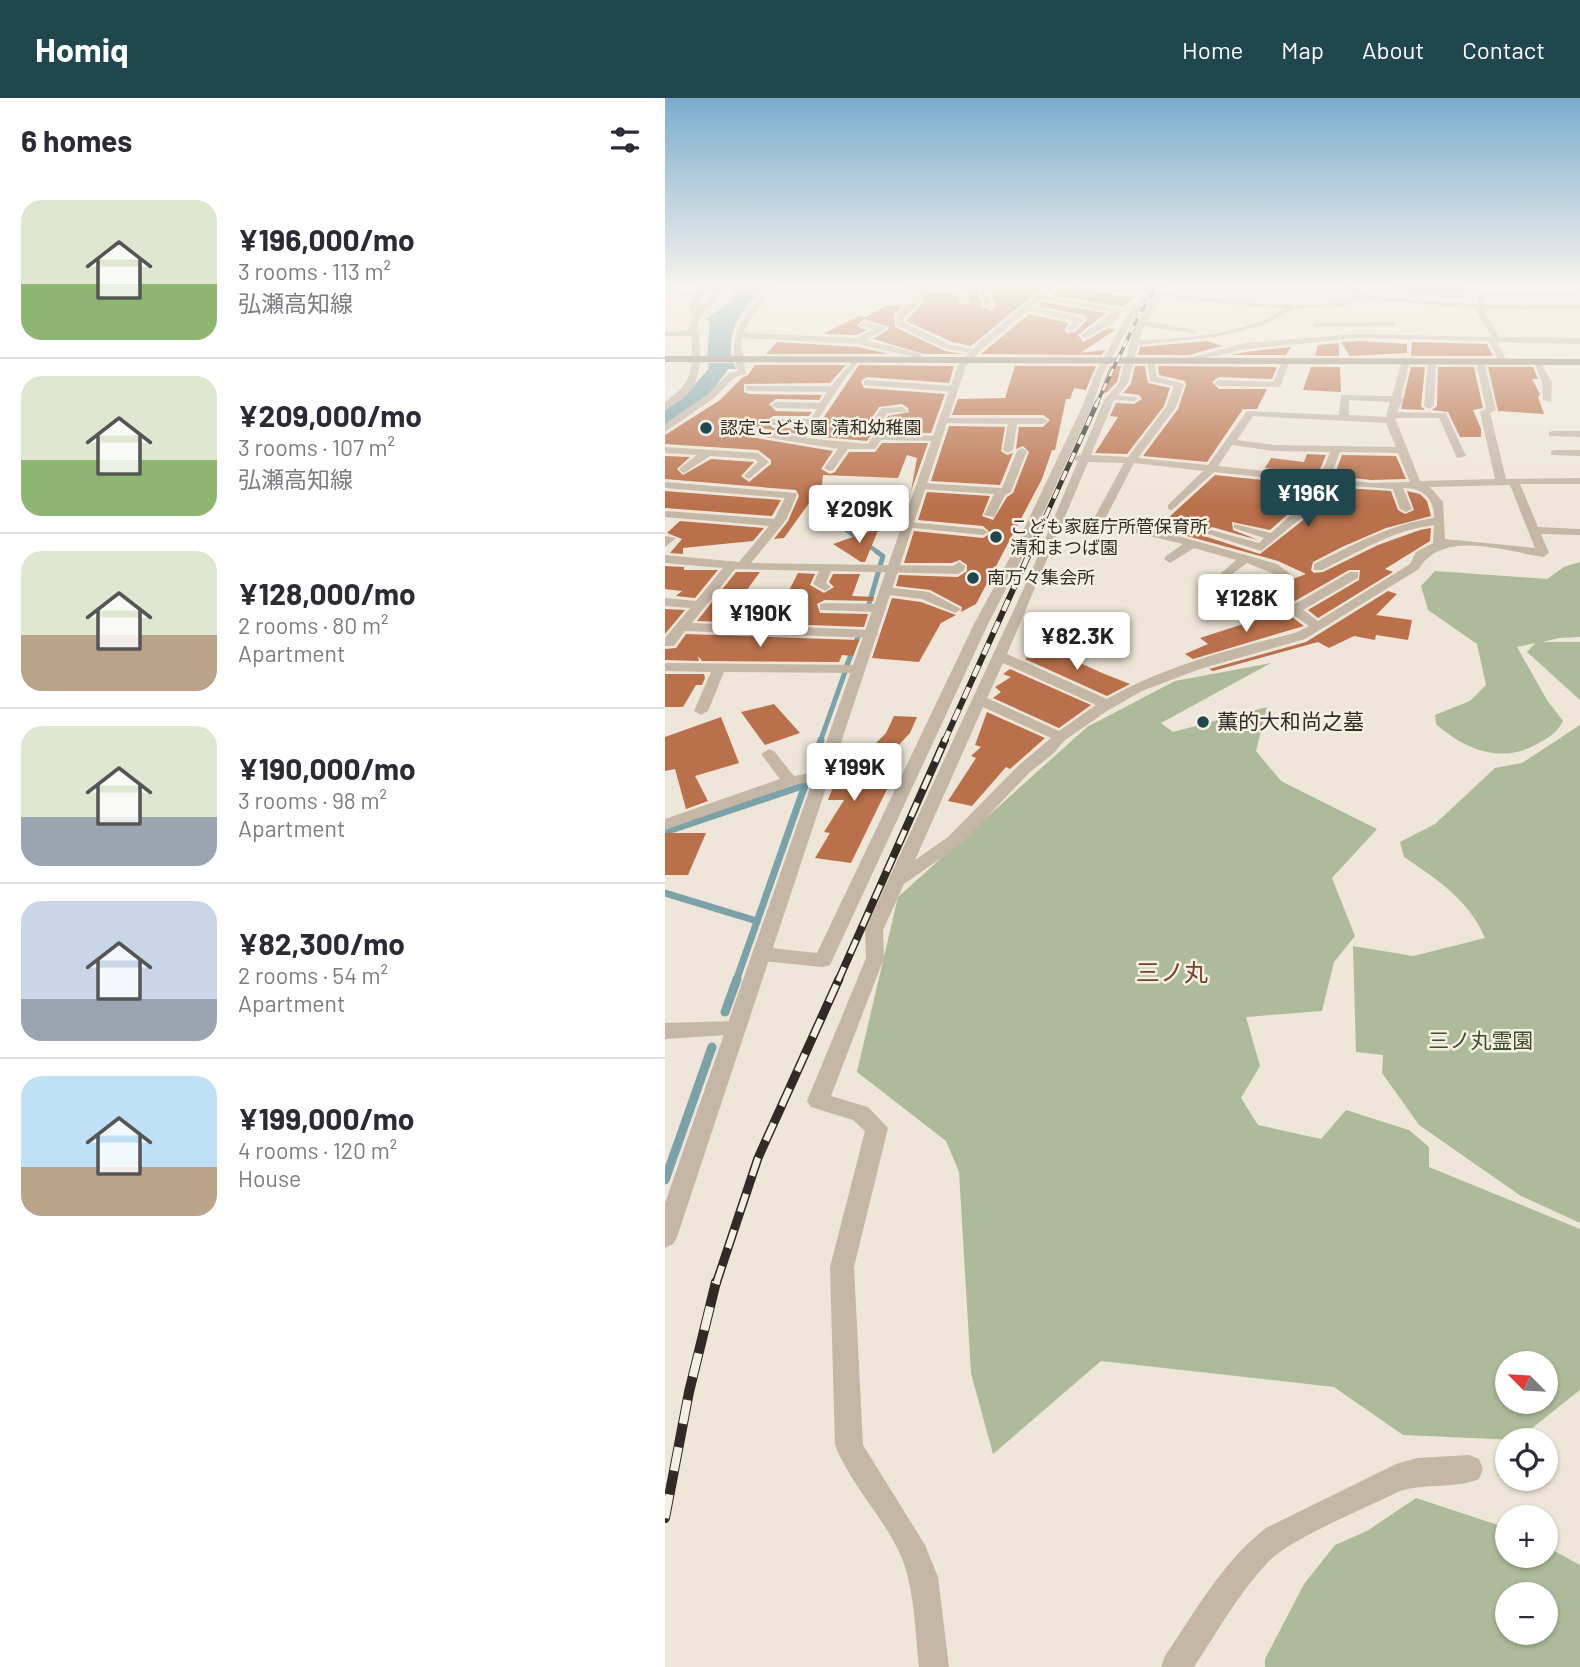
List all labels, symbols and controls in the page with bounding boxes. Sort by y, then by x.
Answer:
text: Homiq [35,29,129,69]
text: Home [1182,35,1243,64]
text: Map [1281,35,1324,64]
text: About [1362,35,1424,64]
text: Contact [1462,35,1545,64]
icon: filters [606,121,644,159]
text: 6 homes [21,122,132,158]
text: ¥196,000/mo [238,221,415,257]
icon: home [77,228,161,312]
text: 3 rooms · 113 m² [238,257,391,285]
text: 弘瀬高知線 [238,289,353,317]
text: ¥209,000/mo [238,397,422,433]
icon: home [77,404,161,488]
place label: 認定こども園 清和幼稚園 [720,416,922,438]
marker: 認定こども園 清和幼稚園 [698,420,714,436]
text: 3 rooms · 107 m² [238,433,395,461]
text: 弘瀬高知線 [238,465,353,493]
pin: ¥196K [1259,470,1357,529]
text: ¥196K [1277,478,1339,506]
pin: ¥209K [810,486,908,545]
text: ¥209K [825,494,893,522]
place label: こども家庭庁所管保育所 清和まつば園 [1010,515,1208,558]
marker: こども家庭庁所管保育所 清和まつば園 [988,529,1004,545]
place label: 南万々集会所 [987,566,1095,588]
marker: 南万々集会所 [965,570,981,586]
pin: ¥128K [1197,574,1295,634]
text: ¥128,000/mo [238,575,416,611]
icon: home [77,579,161,663]
text: ¥128K [1214,583,1278,611]
pin: ¥190K [711,589,809,649]
text: ¥190K [728,598,792,626]
text: 2 rooms · 80 m² [238,611,388,639]
pin: ¥82.3K [1020,612,1134,672]
text: ¥82.3K [1040,621,1114,649]
text: Apartment [238,639,345,667]
place label: 薫的大和尚之墓 [1217,708,1364,733]
marker: 薫的大和尚之墓 [1195,714,1211,730]
pin: ¥199K [805,744,903,803]
text: ¥190,000/mo [238,750,416,786]
text: ¥199K [823,752,885,780]
icon: home [77,754,161,838]
text: 3 rooms · 98 m² [238,786,387,814]
text: Apartment [238,814,345,842]
text: ¥82,300/mo [238,925,405,961]
icon: home [77,929,161,1013]
district label: 三ノ丸 [1136,957,1208,986]
text: 2 rooms · 54 m² [238,961,388,989]
text: Apartment [238,989,345,1017]
park label: 三ノ丸霊園 [1429,1027,1534,1052]
text: ¥199,000/mo [238,1100,415,1136]
icon: home [77,1104,161,1188]
text: 4 rooms · 120 m² [238,1136,397,1164]
text: House [238,1164,301,1192]
north arrow [1495,1351,1557,1414]
map controls [1495,1351,1558,1645]
button: locate [1495,1428,1558,1491]
button: + [1495,1505,1558,1568]
button: − [1495,1582,1558,1645]

